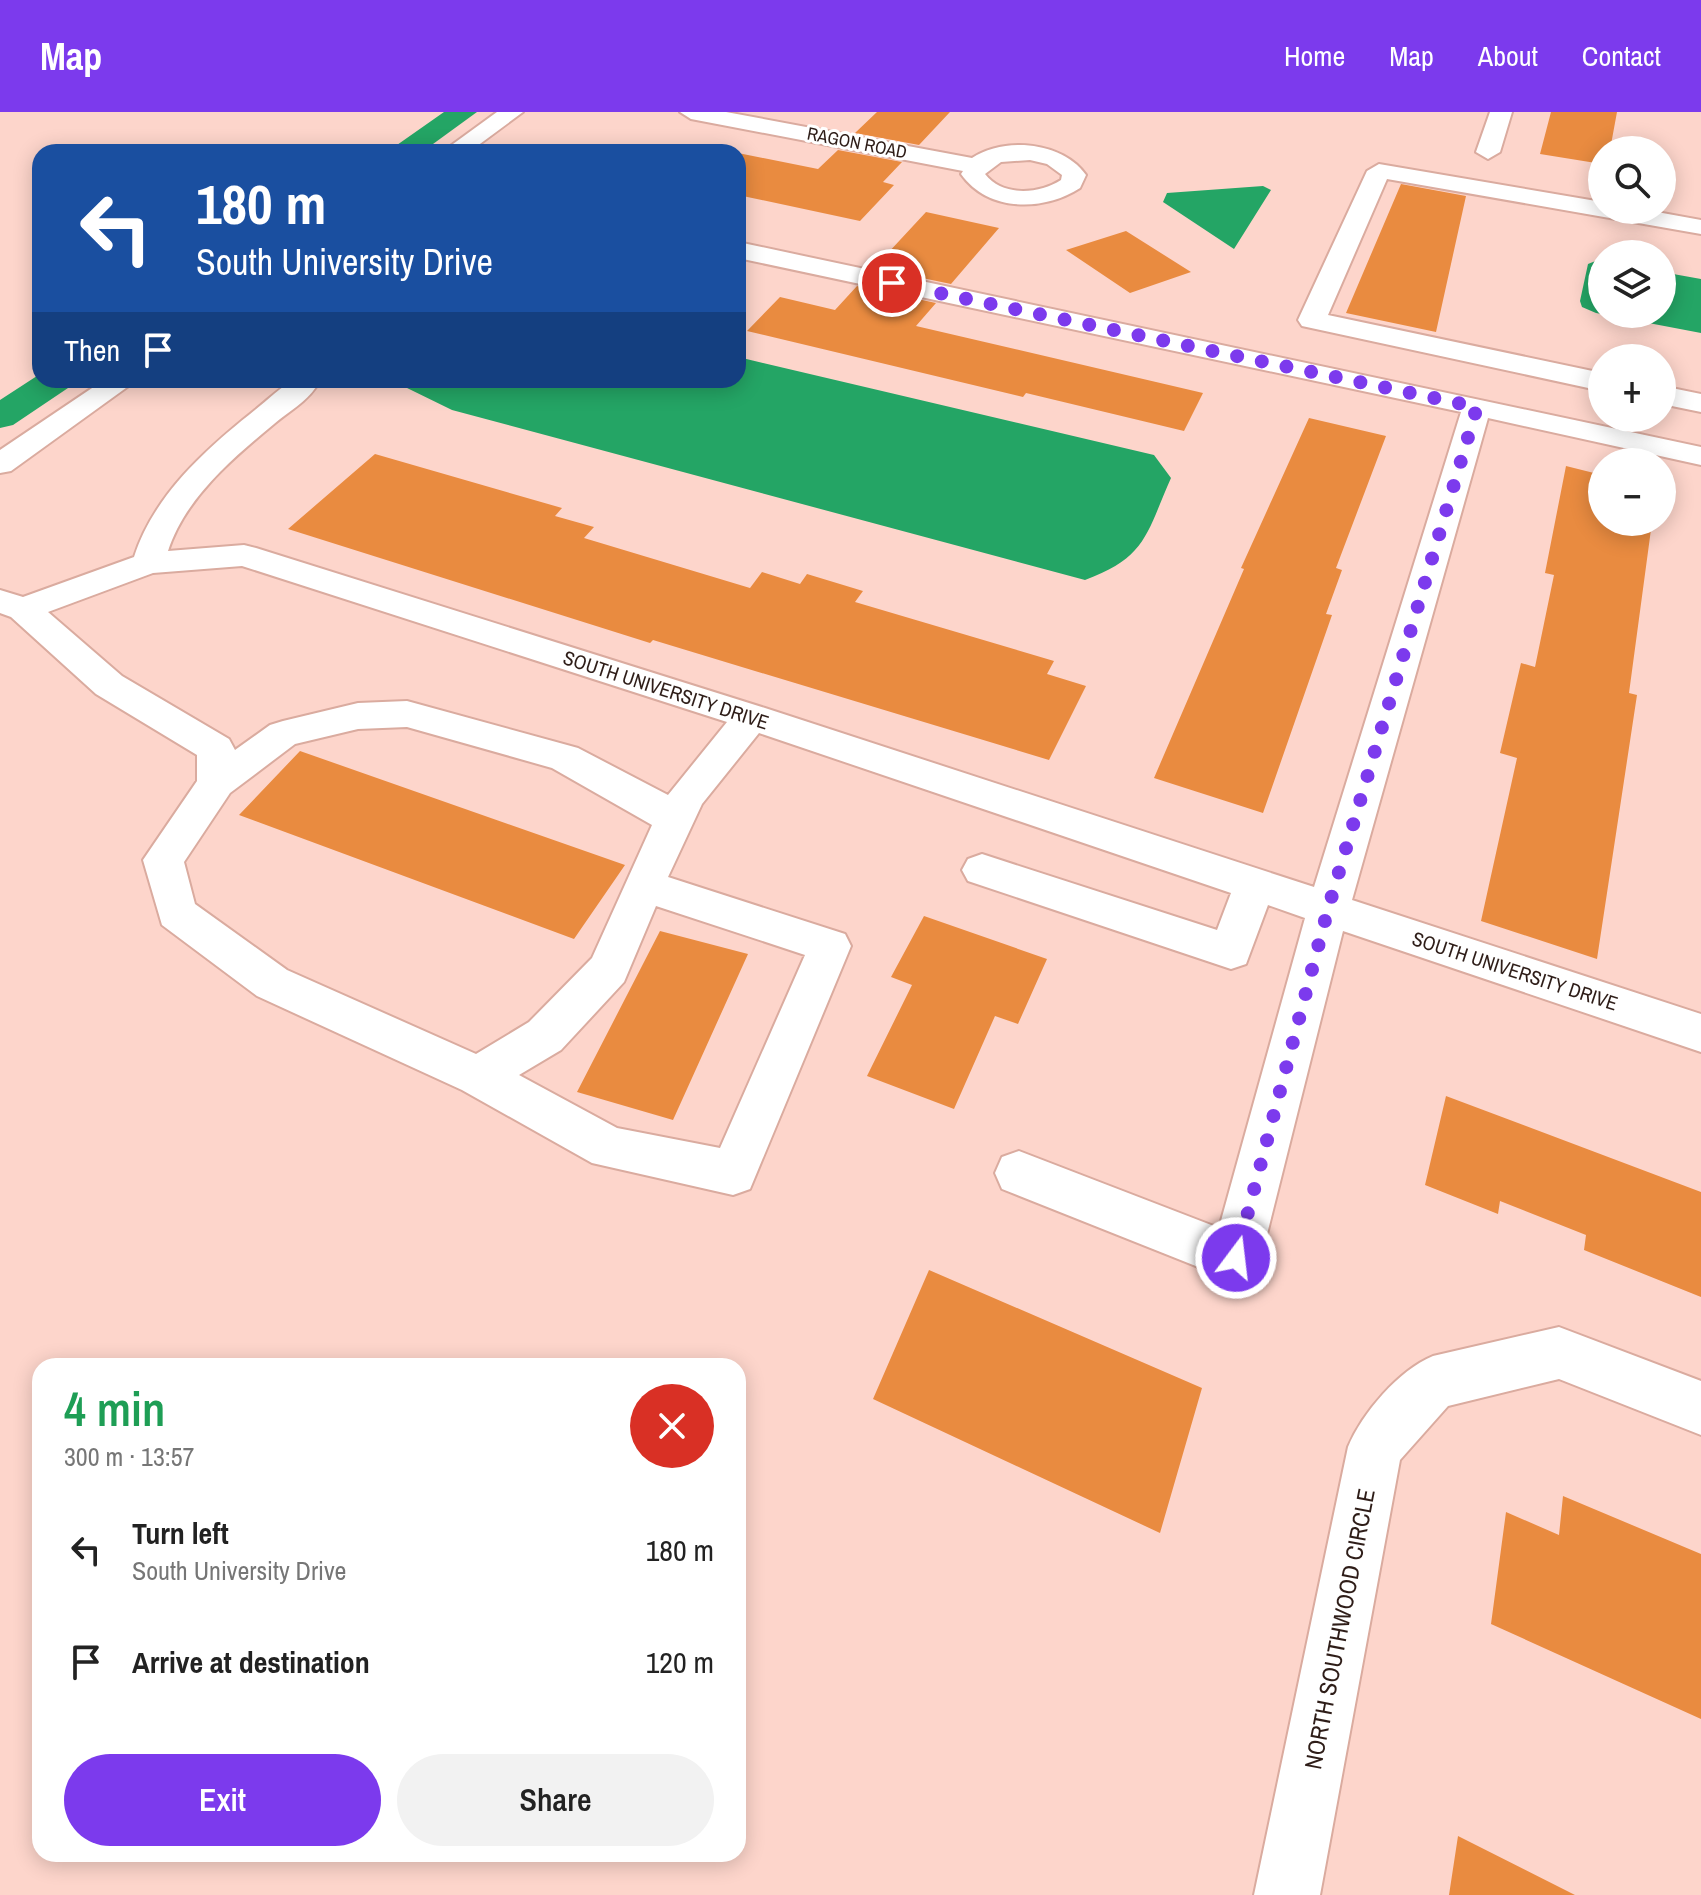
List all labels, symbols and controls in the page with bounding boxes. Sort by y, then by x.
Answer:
text: Map [40,31,102,82]
text: Home [1284,37,1345,75]
text: Map [1389,37,1434,75]
text: About [1478,37,1538,75]
text: Contact [1582,37,1661,75]
street label: RAGON ROAD [805,121,909,164]
map controls [1588,136,1676,536]
button: search [1588,136,1676,224]
text: 180 m [196,166,326,241]
icon: left [64,176,168,280]
text: South University Drive [196,238,493,286]
button: layers [1588,240,1676,328]
pin [858,249,926,317]
icon: arrive [870,261,914,305]
icon: arrive [136,328,180,372]
text: Then [64,330,120,370]
button: + [1588,344,1676,432]
button: − [1588,448,1676,536]
street label: SOUTH UNIVERSITY DRIVE [560,643,772,736]
street label: SOUTH UNIVERSITY DRIVE [1409,924,1621,1017]
position arrow [1194,1216,1278,1300]
text: 4 min [64,1376,165,1441]
button: close [630,1384,714,1468]
text: 300 m · 13:57 [64,1439,194,1474]
street label: NORTH SOUTHWOOD CIRCLE [1296,1486,1382,1772]
text: Turn left [132,1513,229,1553]
icon: left [64,1528,108,1572]
text: 180 m [646,1530,714,1570]
text: South University Drive [132,1553,346,1588]
icon: arrive [64,1640,108,1684]
text: Arrive at destination [132,1642,370,1682]
text: 120 m [646,1642,714,1682]
button: Exit [64,1754,381,1846]
button: Share [397,1754,714,1846]

